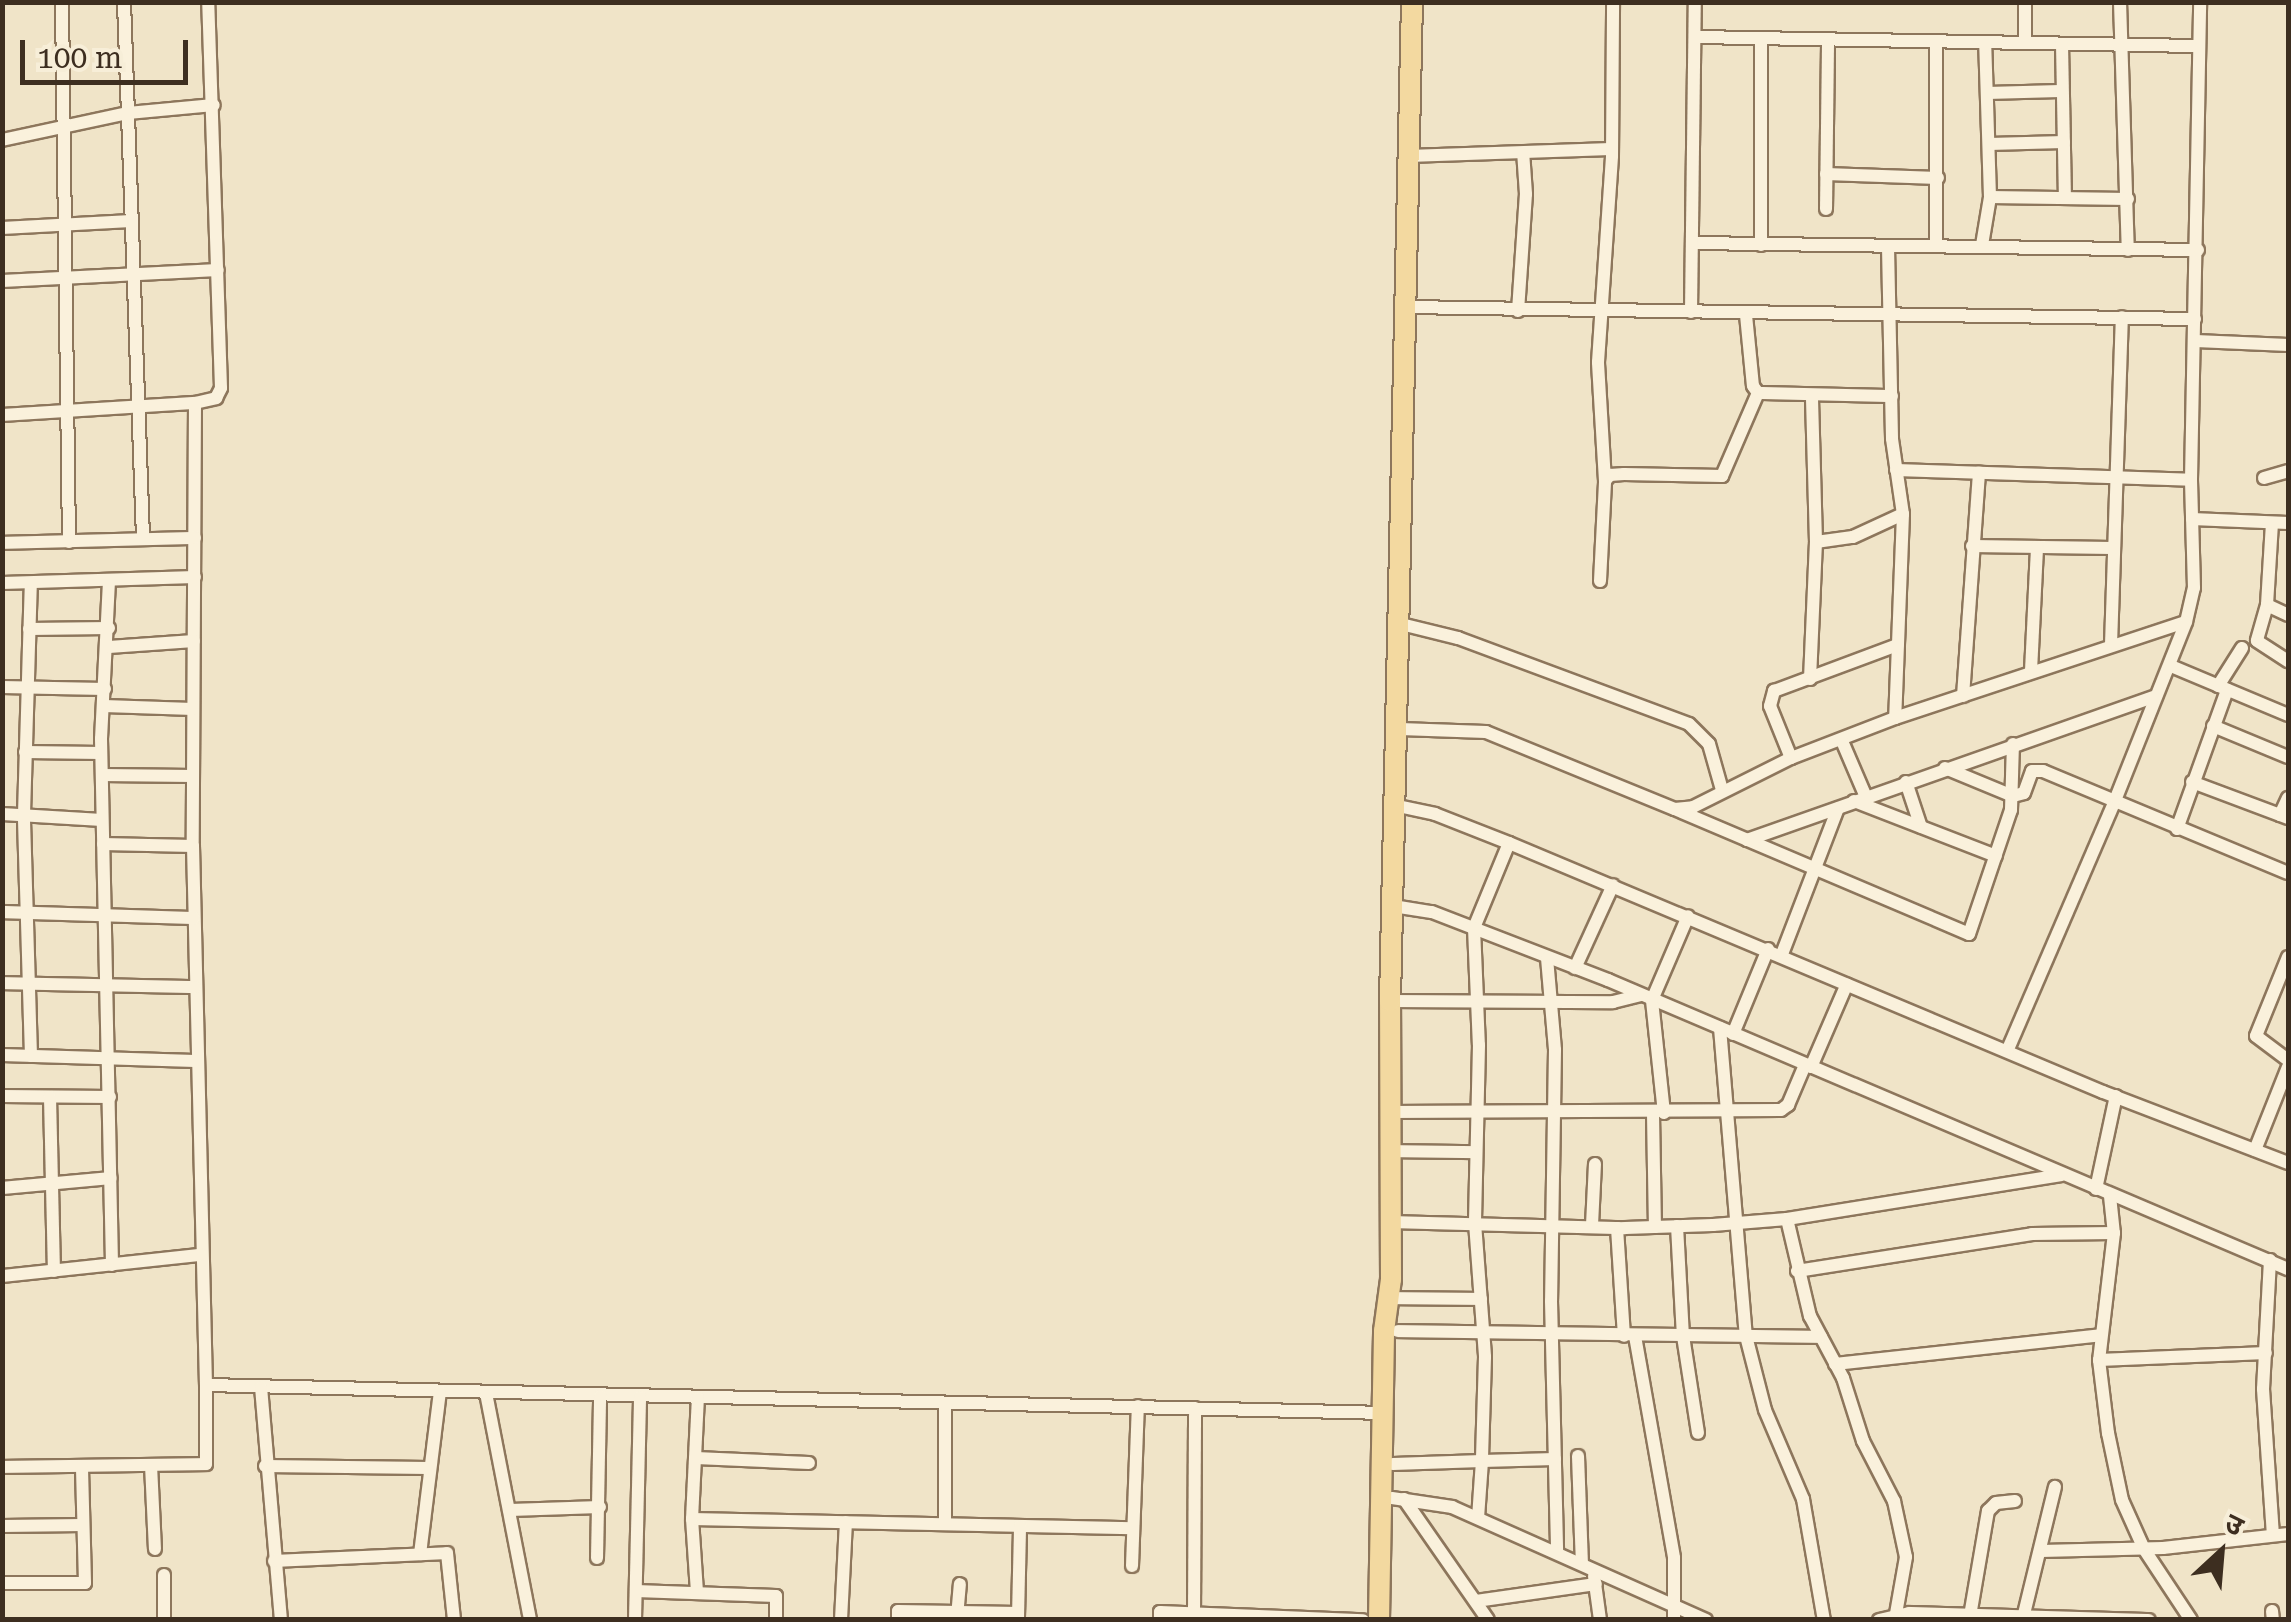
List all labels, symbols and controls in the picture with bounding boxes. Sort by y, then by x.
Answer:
scale bar [25,20,192,82]
text: 100 m [37,40,122,75]
north arrow [2171,1502,2271,1602]
text: उ [2220,1506,2249,1543]

